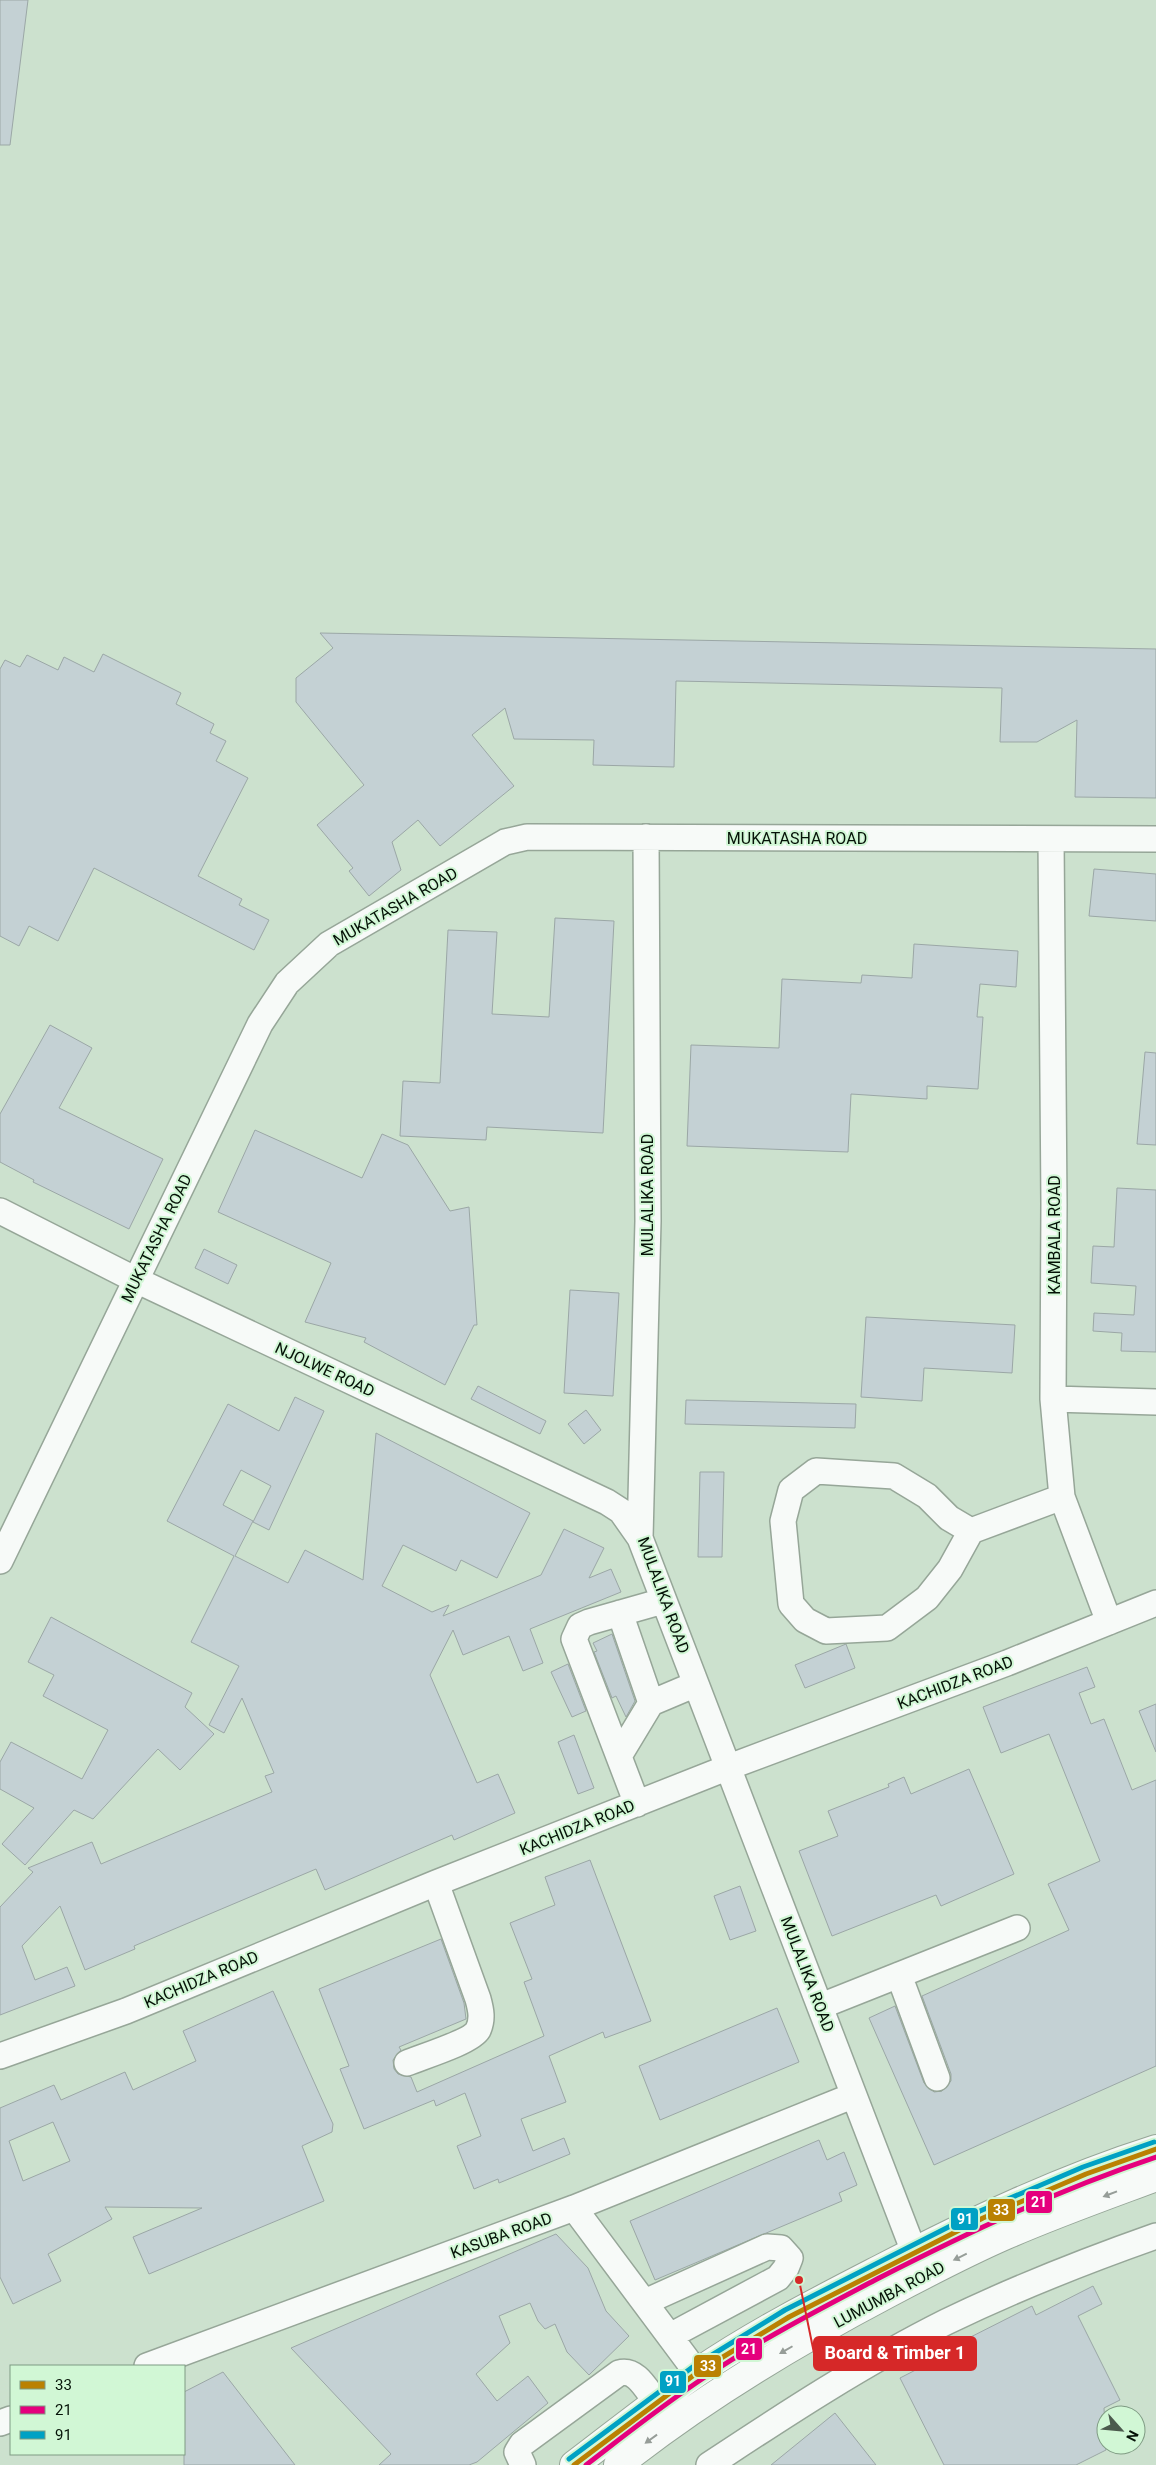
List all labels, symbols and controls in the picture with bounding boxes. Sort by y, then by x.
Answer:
street label: MUKATASHA ROAD [727,829,867,848]
street label: MUKATASHA ROAD [330,863,461,950]
street label: MULALIKA ROAD [638,1134,657,1256]
street label: MUKATASHA ROAD [117,1171,196,1305]
street label: KAMBALA ROAD [1045,1175,1064,1295]
street label: NJOLWE ROAD [272,1338,378,1401]
street label: MULALIKA ROAD [634,1534,693,1656]
street label: KACHIDZA ROAD [895,1652,1016,1713]
street label: KACHIDZA ROAD [517,1796,638,1859]
street label: MULALIKA ROAD [777,1914,838,2035]
street label: KACHIDZA ROAD [141,1947,261,2012]
line badge: 21 [1025,2190,1053,2214]
one-way arrow [1102,2190,1117,2198]
text: 21 [1031,2194,1047,2210]
line badge: 33 [987,2198,1016,2222]
text: 33 [993,2202,1009,2218]
line badge: 91 [950,2207,979,2231]
street label: KASUBA ROAD [448,2208,554,2263]
text: 91 [957,2211,973,2227]
one-way arrow [953,2253,968,2261]
street label: LUMUMBA ROAD [831,2257,948,2332]
line badge: 21 [735,2337,763,2361]
callout: Board & Timber 1 [814,2337,976,2370]
text: 21 [741,2341,757,2357]
text: Board & Timber 1 [825,2342,965,2363]
one-way arrow [780,2346,793,2355]
line badge: 33 [693,2354,722,2378]
text: 33 [700,2358,716,2374]
legend [10,2365,185,2455]
line badge: 91 [659,2370,687,2394]
text: 91 [665,2373,681,2389]
text: 33 [55,2376,72,2394]
text: 21 [55,2401,72,2419]
north arrow [1096,2405,1146,2455]
text: 91 [55,2426,72,2444]
text: N [1123,2428,1142,2444]
one-way arrow [644,2434,658,2444]

